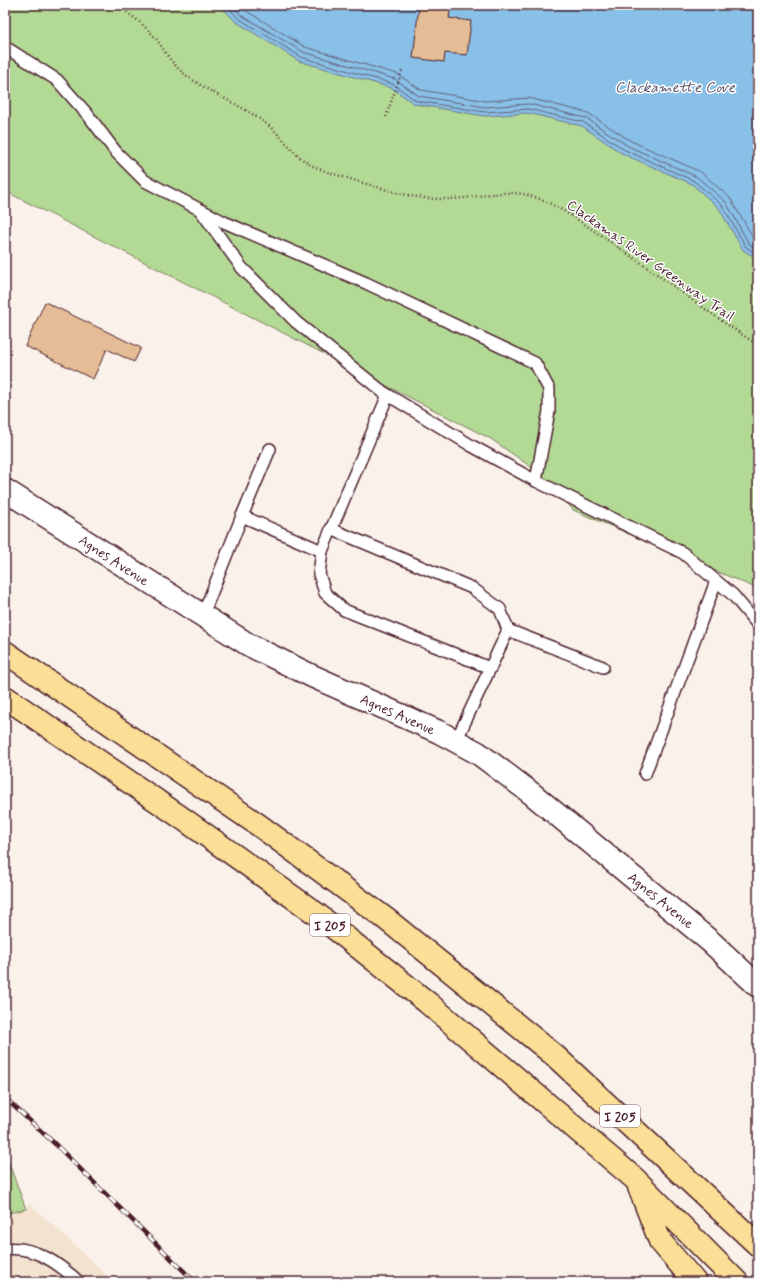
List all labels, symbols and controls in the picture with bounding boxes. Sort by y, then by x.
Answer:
water label: Clackamette Cove [615,78,736,98]
street label: Clackamas River Greenway Trail [563,196,738,326]
street label: Agnes Avenue [75,531,152,590]
street label: Agnes Avenue [357,690,438,740]
street label: Agnes Avenue [624,869,698,933]
road number: I 205 [310,914,350,936]
road number: I 205 [600,1105,640,1127]

